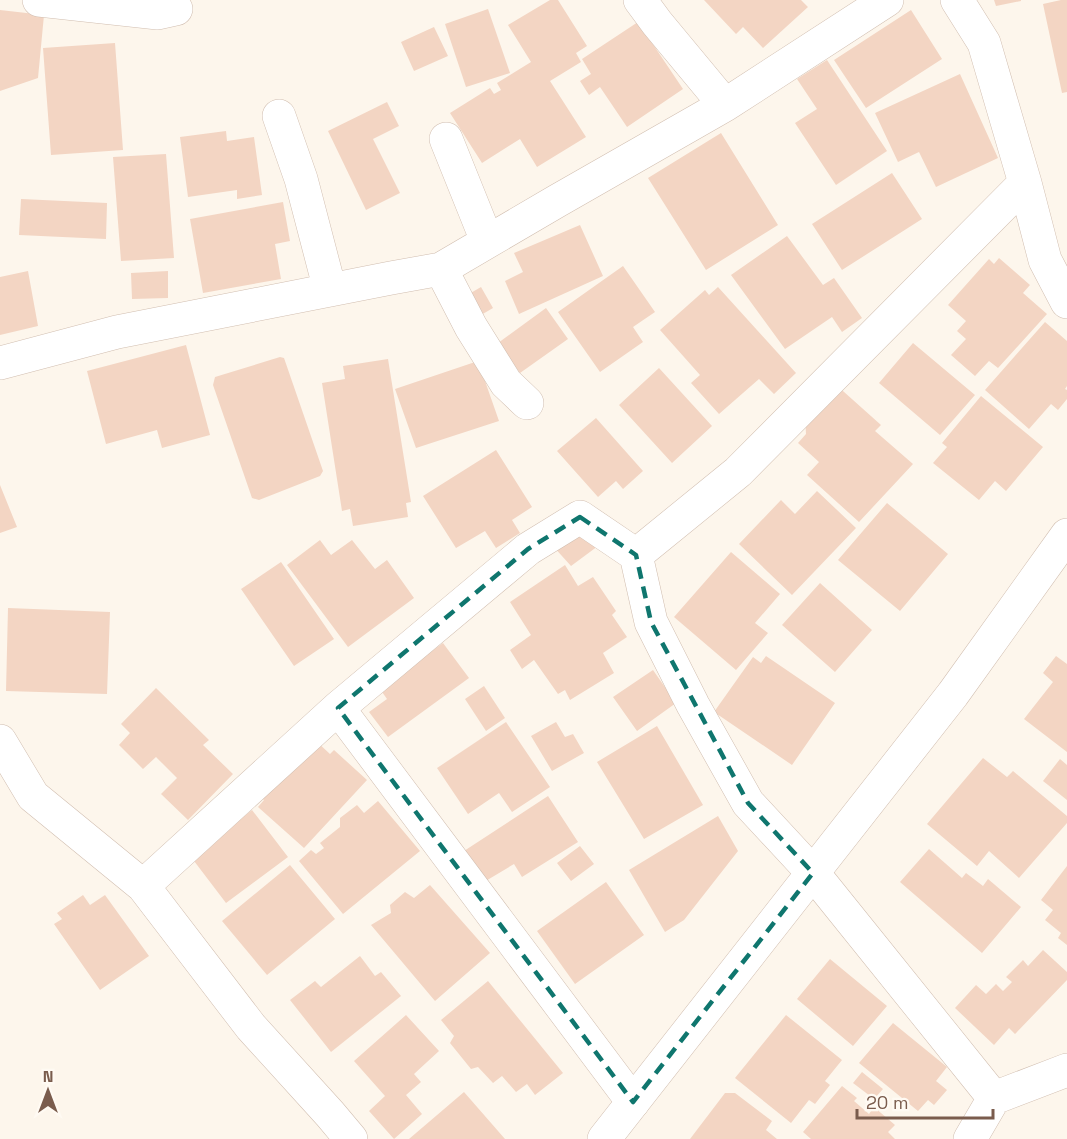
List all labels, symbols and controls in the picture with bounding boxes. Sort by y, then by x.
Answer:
north arrow [18,1061,78,1121]
text: N [43,1066,53,1087]
scale bar [857,1082,994,1120]
text: 20 m [866,1091,909,1114]

